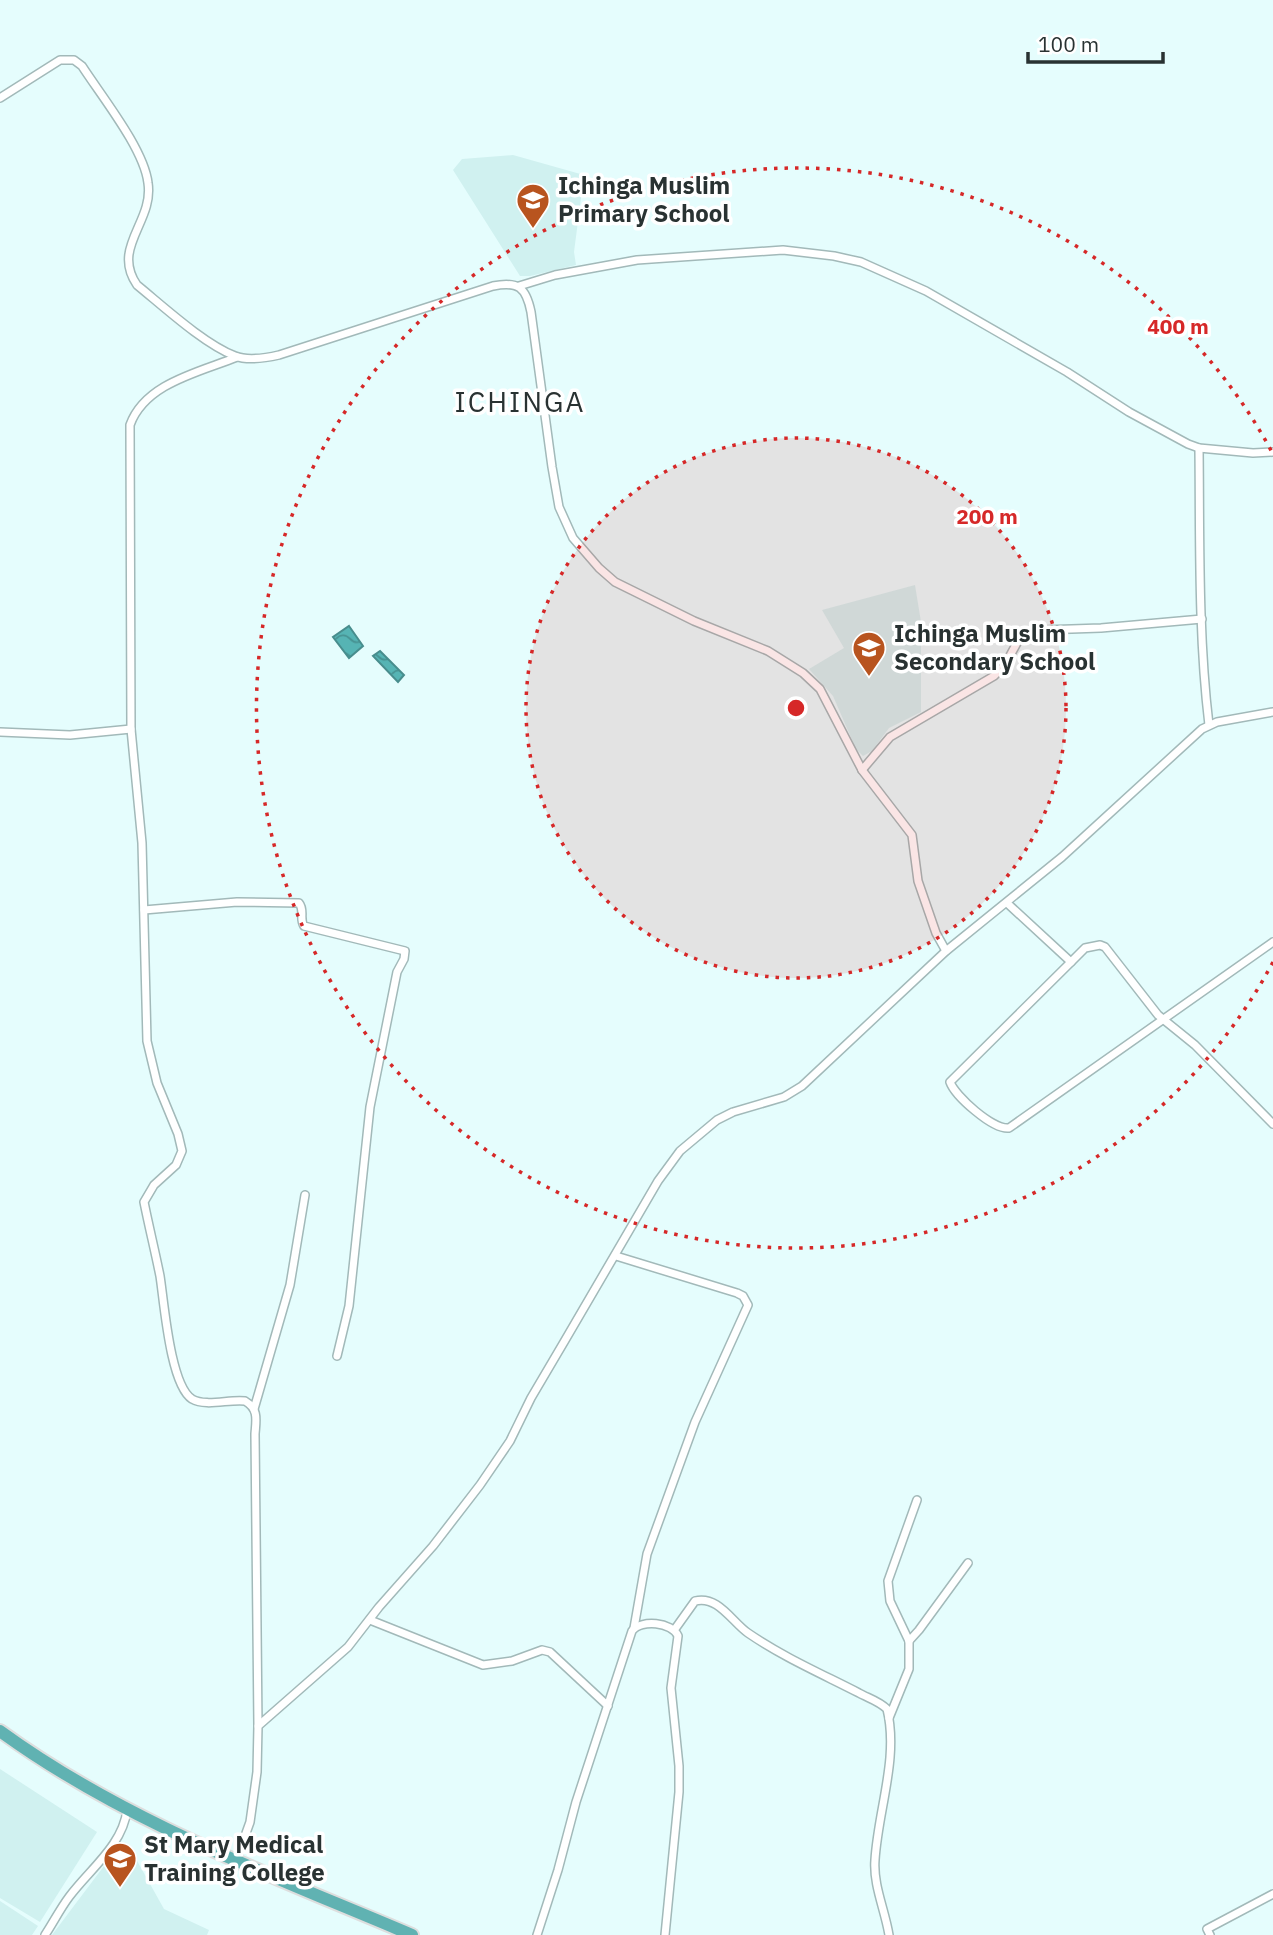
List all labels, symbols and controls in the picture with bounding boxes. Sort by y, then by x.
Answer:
scale bar [1028,21,1163,65]
text: 100 m [1038,30,1099,58]
place label: Ichinga Muslim Primary School [558,169,730,229]
school or university icon: Ichinga Muslim Primary School [514,181,552,230]
text: 400 m [1147,312,1209,340]
district label: ICHINGA [455,383,585,420]
text: 200 m [956,502,1018,530]
place label: Ichinga Muslim Secondary School [894,617,1095,677]
school or university icon: Ichinga Muslim Secondary School [850,629,888,678]
centre of rings [784,696,808,720]
place label: St Mary Medical Training College [144,1828,325,1888]
school or university icon: St Mary Medical Training College [101,1840,139,1889]

